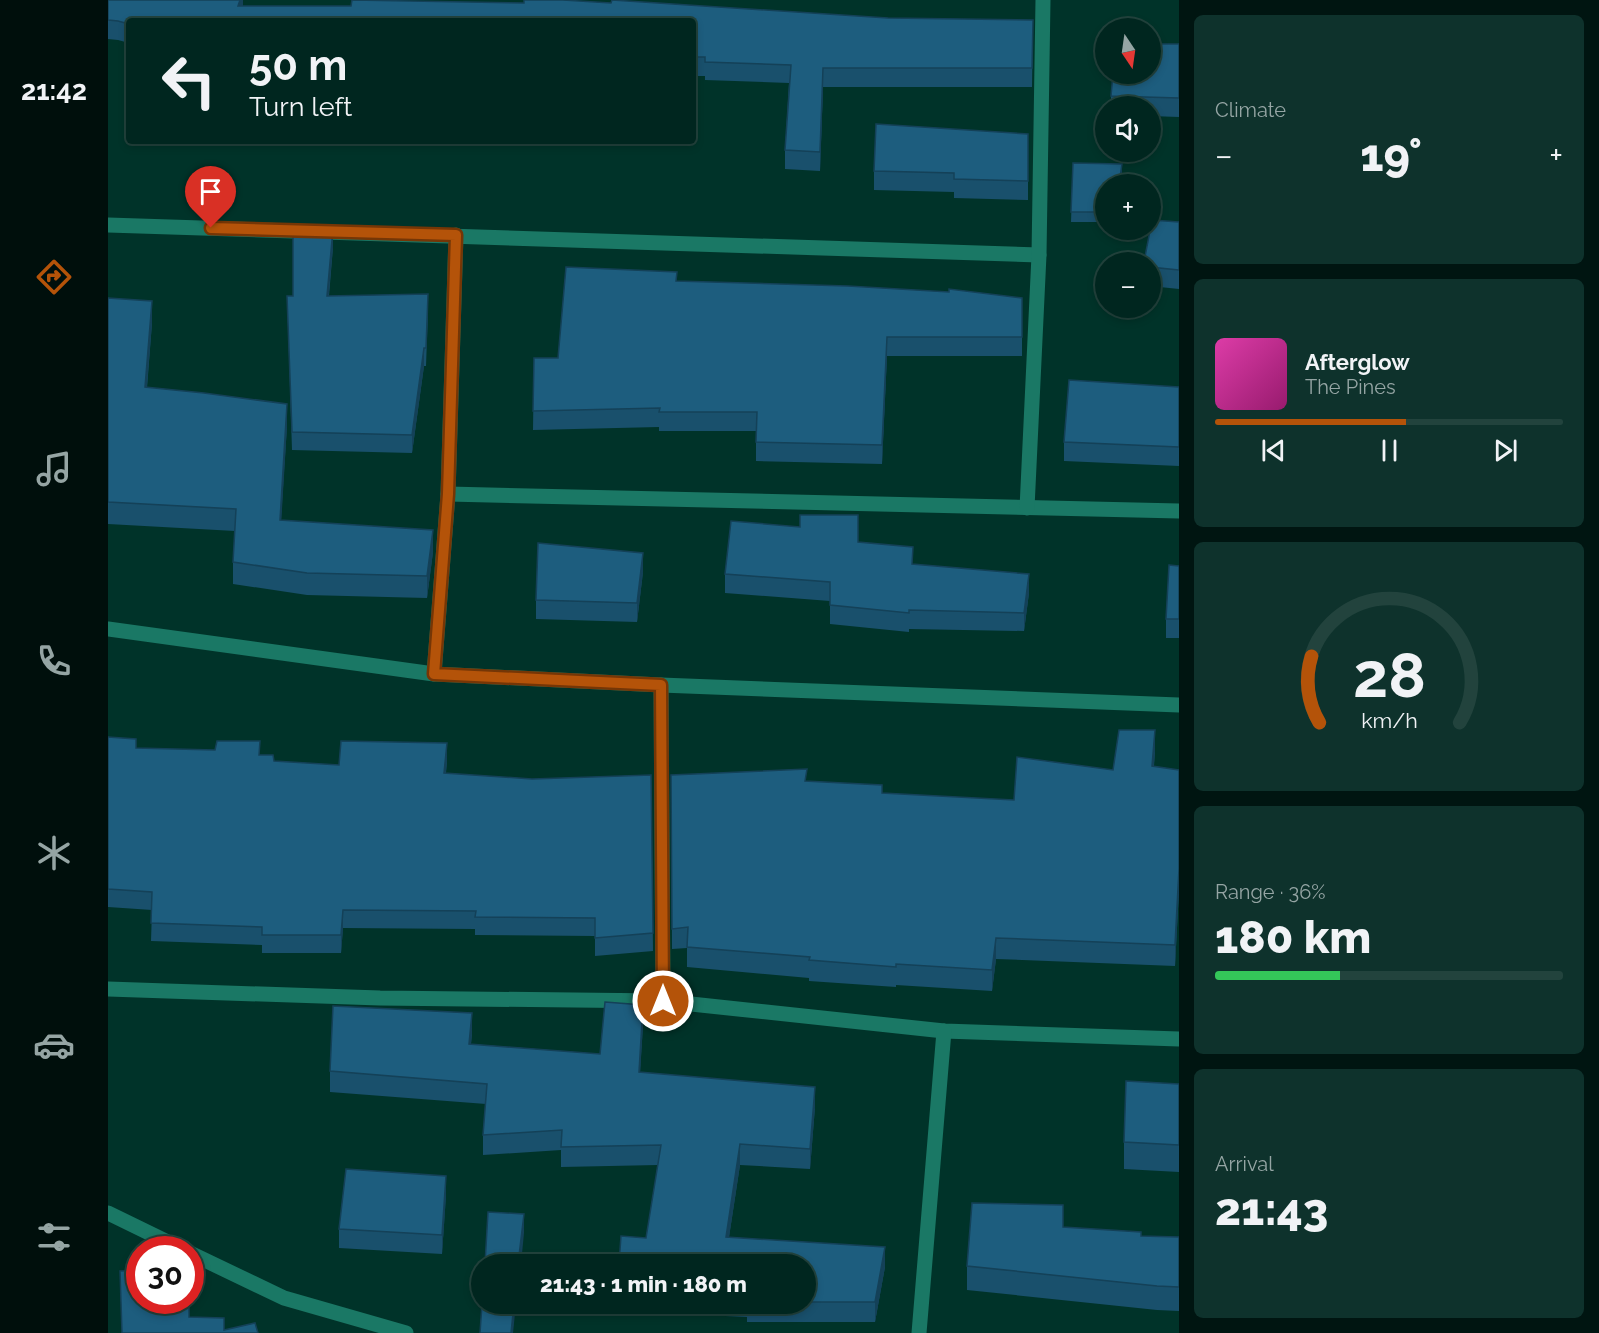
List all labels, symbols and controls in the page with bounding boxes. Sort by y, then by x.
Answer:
north arrow [1095,18,1161,84]
map controls [1095,18,1161,318]
text: 50 m [249,41,347,90]
icon: left [150,42,228,120]
text: 21:42 [21,75,87,106]
text: Turn left [249,91,352,122]
button: sound [1095,96,1161,162]
text: Climate [1215,98,1286,122]
text: 19° [1360,129,1422,182]
text: − [1215,136,1233,175]
text: + [1549,136,1563,175]
pin [185,166,236,228]
button: + [1095,174,1161,240]
icon: arrive [194,175,227,208]
button: − [1095,252,1161,318]
icon: directions [33,256,75,298]
text: Afterglow [1305,349,1410,375]
text: The Pines [1305,375,1396,399]
icon: previous [1257,434,1290,467]
icon: pause [1373,434,1406,467]
icon: next [1489,434,1522,467]
icon: music [33,448,75,490]
text: 28 [1353,639,1425,713]
icon: phone [33,640,75,682]
text: km/h [1361,709,1417,734]
icon: climate [33,832,75,874]
text: Range · 36% [1215,880,1326,904]
text: 180 km [1215,911,1371,964]
position arrow [631,969,695,1033]
icon: car [33,1024,75,1066]
text: Arrival [1215,1152,1274,1176]
text: 21:43 [1215,1183,1328,1236]
icon: filters [33,1216,75,1258]
speed limit sign: 30 [126,1236,204,1314]
text: 21:43 · 1 min · 180 m [540,1271,747,1297]

